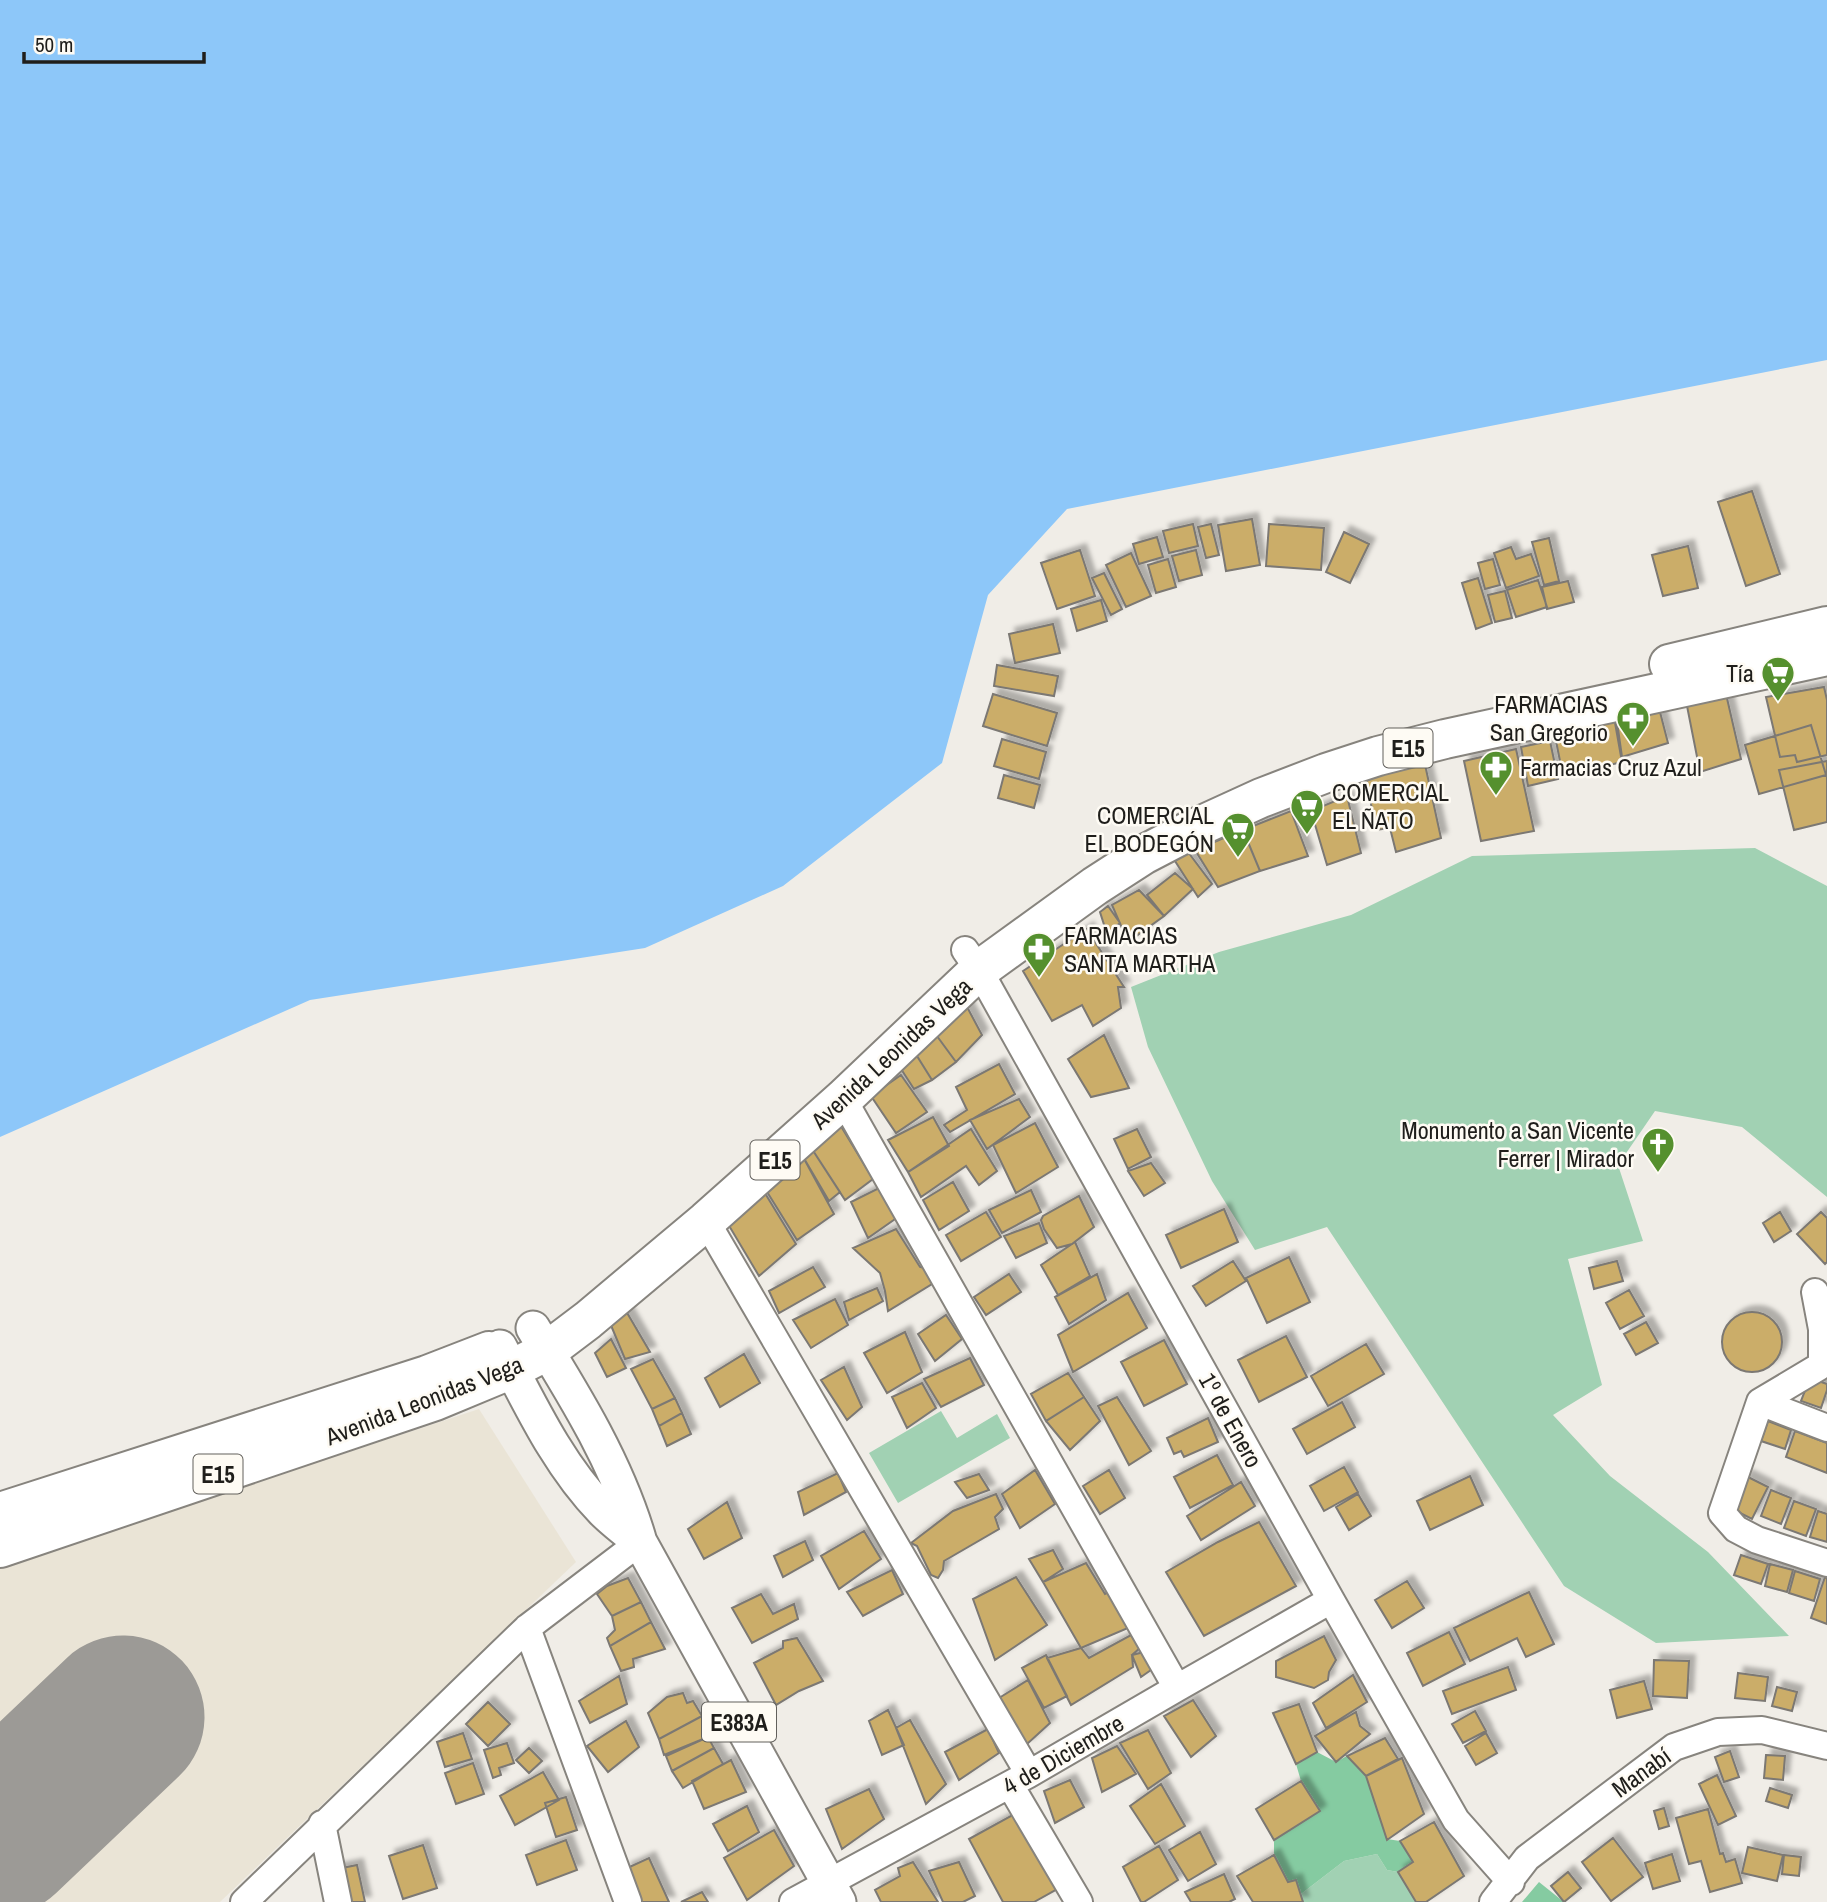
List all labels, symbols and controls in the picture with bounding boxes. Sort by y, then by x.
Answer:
scale bar [24,21,205,65]
text: 50 m [35,30,73,59]
supermarket icon: Tía [1759,654,1797,703]
place label: Tía [1726,657,1754,689]
place label: FARMACIAS San Gregorio [1490,688,1608,748]
pharmacy icon: FARMACIAS San Gregorio [1614,699,1652,748]
road number: E15 [1384,728,1432,768]
pharmacy icon: Farmacias Cruz Azul [1477,748,1515,797]
place label: Farmacias Cruz Azul [1520,751,1702,783]
place label: COMERCIAL EL ÑATO [1332,776,1449,836]
supermarket icon: COMERCIAL EL ÑATO [1288,787,1326,836]
place label: COMERCIAL EL BODEGÓN [1085,799,1214,859]
supermarket icon: COMERCIAL EL BODEGÓN [1219,810,1257,859]
place label: FARMACIAS SANTA MARTHA [1064,919,1216,979]
pharmacy icon: FARMACIAS SANTA MARTHA [1020,930,1058,979]
street label: Avenida Leonidas Vega [803,970,978,1137]
place label: Monumento a San Vicente Ferrer | Mirador [1401,1114,1634,1174]
church icon: Monumento a San Vicente Ferrer | Mirador [1639,1125,1677,1174]
road number: E15 [750,1140,800,1180]
street label: Avenida Leonidas Vega [320,1348,527,1453]
street label: 1º de Enero [1192,1367,1270,1473]
road number: E15 [194,1455,242,1494]
road number: E383A [702,1702,776,1742]
street label: 4 de Diciembre [997,1707,1129,1801]
street label: Manabí [1605,1739,1677,1804]

